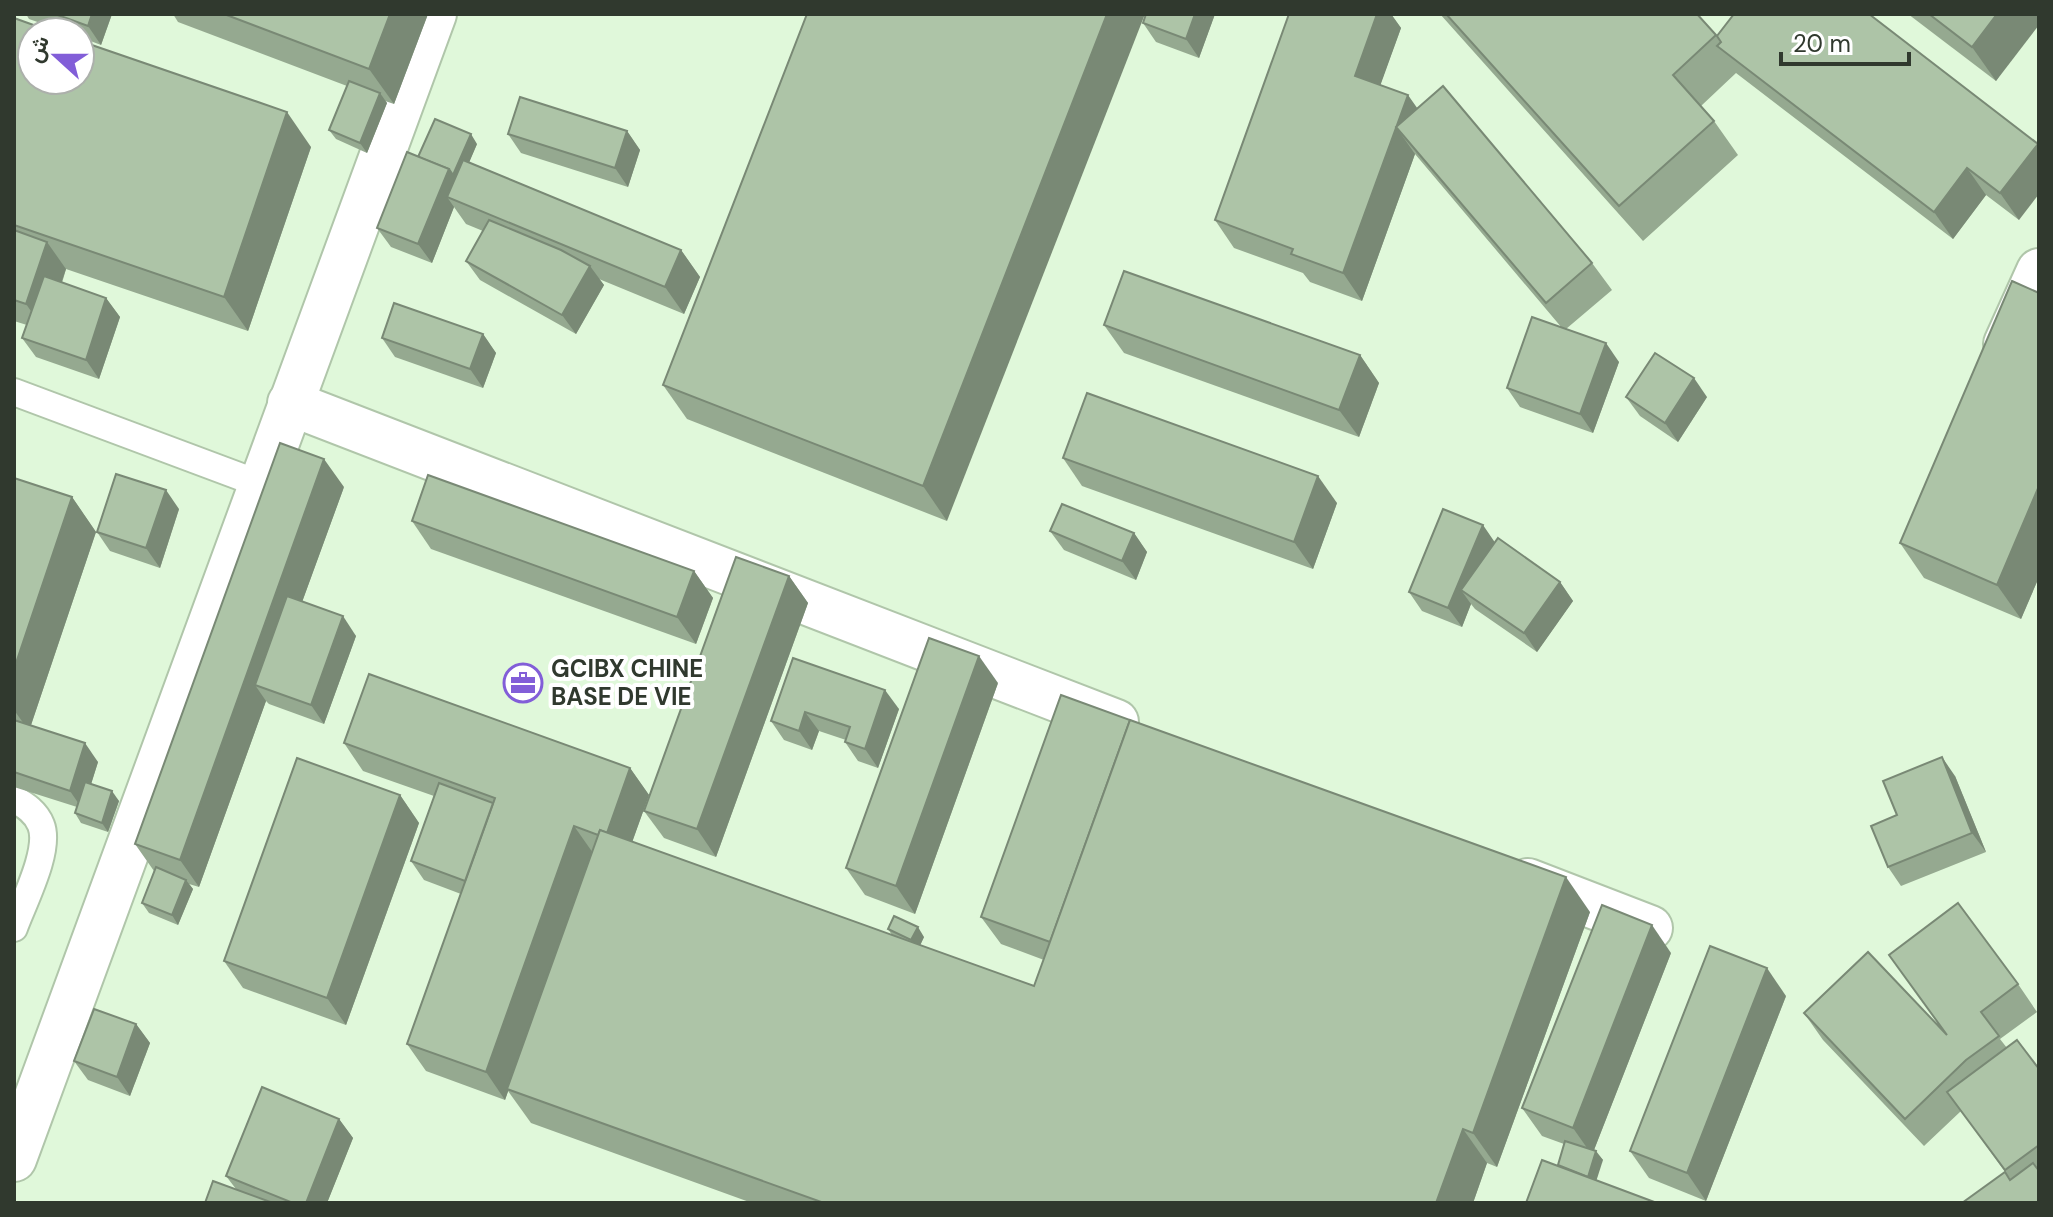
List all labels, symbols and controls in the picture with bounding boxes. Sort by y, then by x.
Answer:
north arrow [16,16,96,96]
scale bar [1781,16,1909,66]
text: 20 m [1793,28,1851,59]
text: ش [20,31,56,67]
place label: GCIBX CHINE BASE DE VIE [551,653,703,712]
office icon: GCIBX CHINE BASE DE VIE [502,662,544,704]

